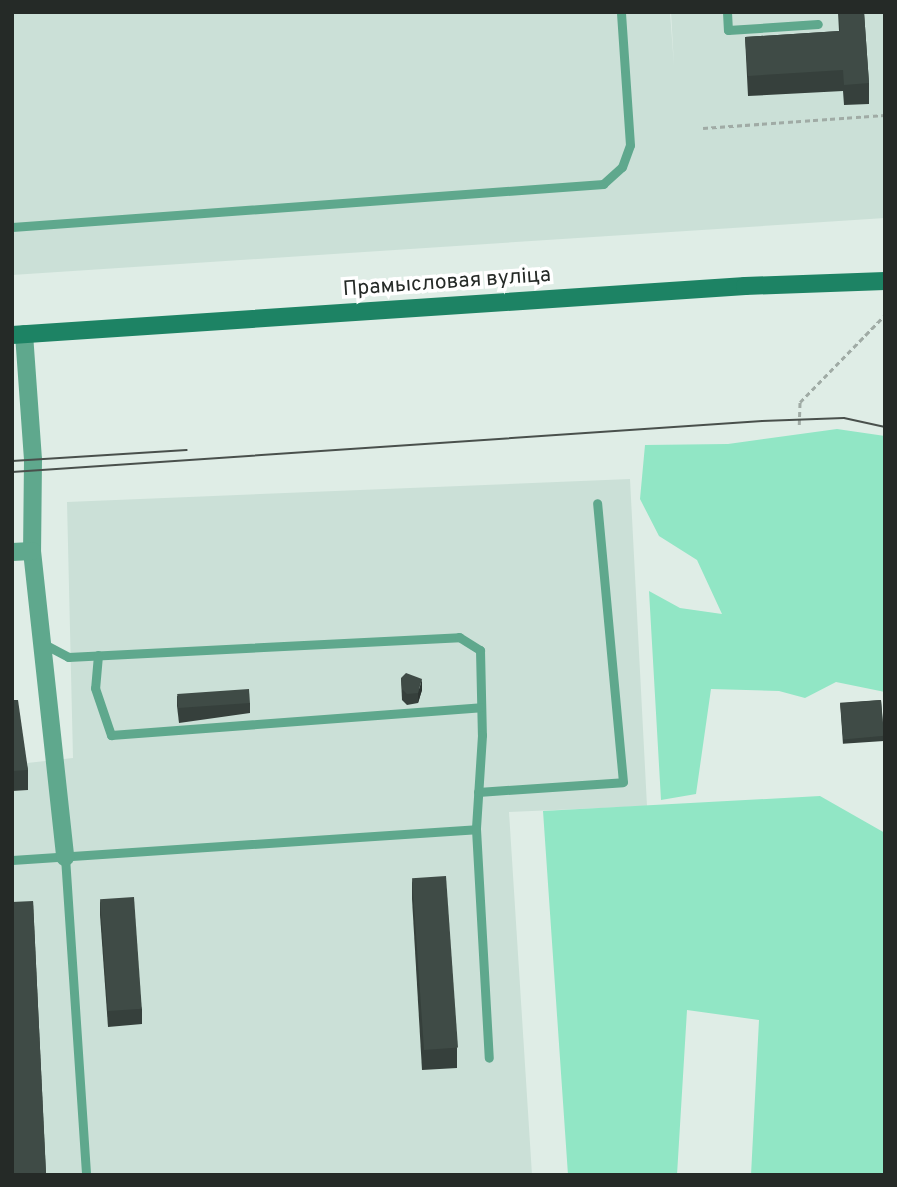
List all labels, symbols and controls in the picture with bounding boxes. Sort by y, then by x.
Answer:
street label: Прамысловая вуліца [342,263,552,303]

